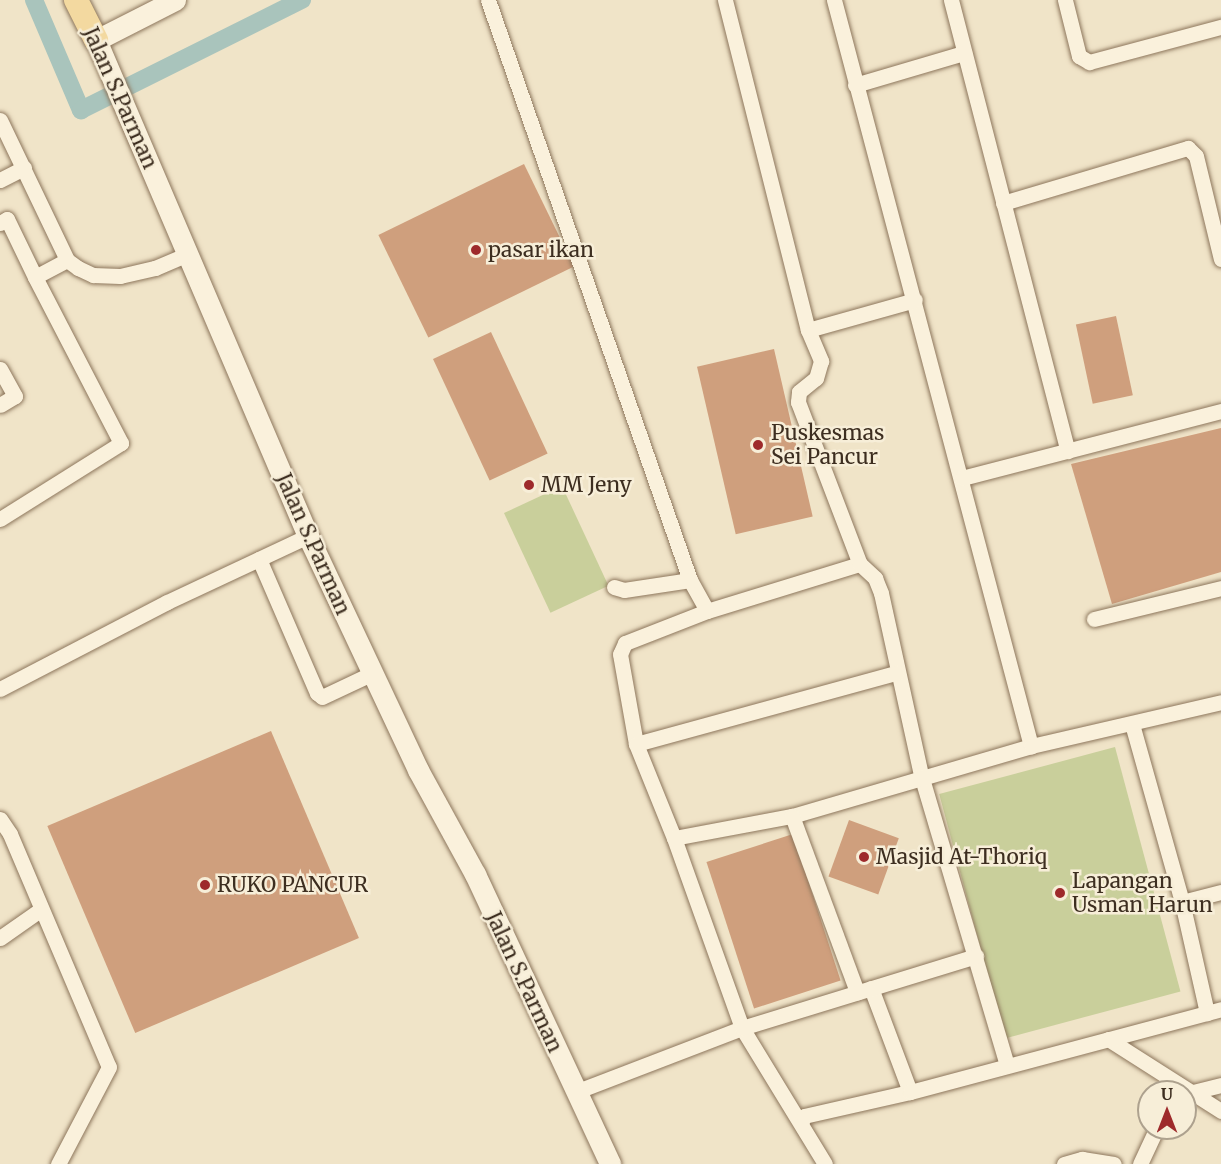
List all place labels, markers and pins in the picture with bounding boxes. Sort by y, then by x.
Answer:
place label: pasar ikan [488,237,594,263]
marker: pasar ikan [469,243,483,257]
place label: Puskesmas Sei Pancur [771,420,884,470]
marker: Puskesmas Sei Pancur [749,436,767,454]
place label: MM Jeny [541,472,632,498]
marker: MM Jeny [522,478,536,492]
place label: Masjid At-Thoriq [876,844,1047,870]
marker: Masjid At-Thoriq [857,850,871,864]
place label: Lapangan Usman Harun [1072,868,1213,918]
place label: RUKO PANCUR [217,872,368,898]
marker: RUKO PANCUR [198,878,212,892]
marker: Lapangan Usman Harun [1053,886,1067,900]

